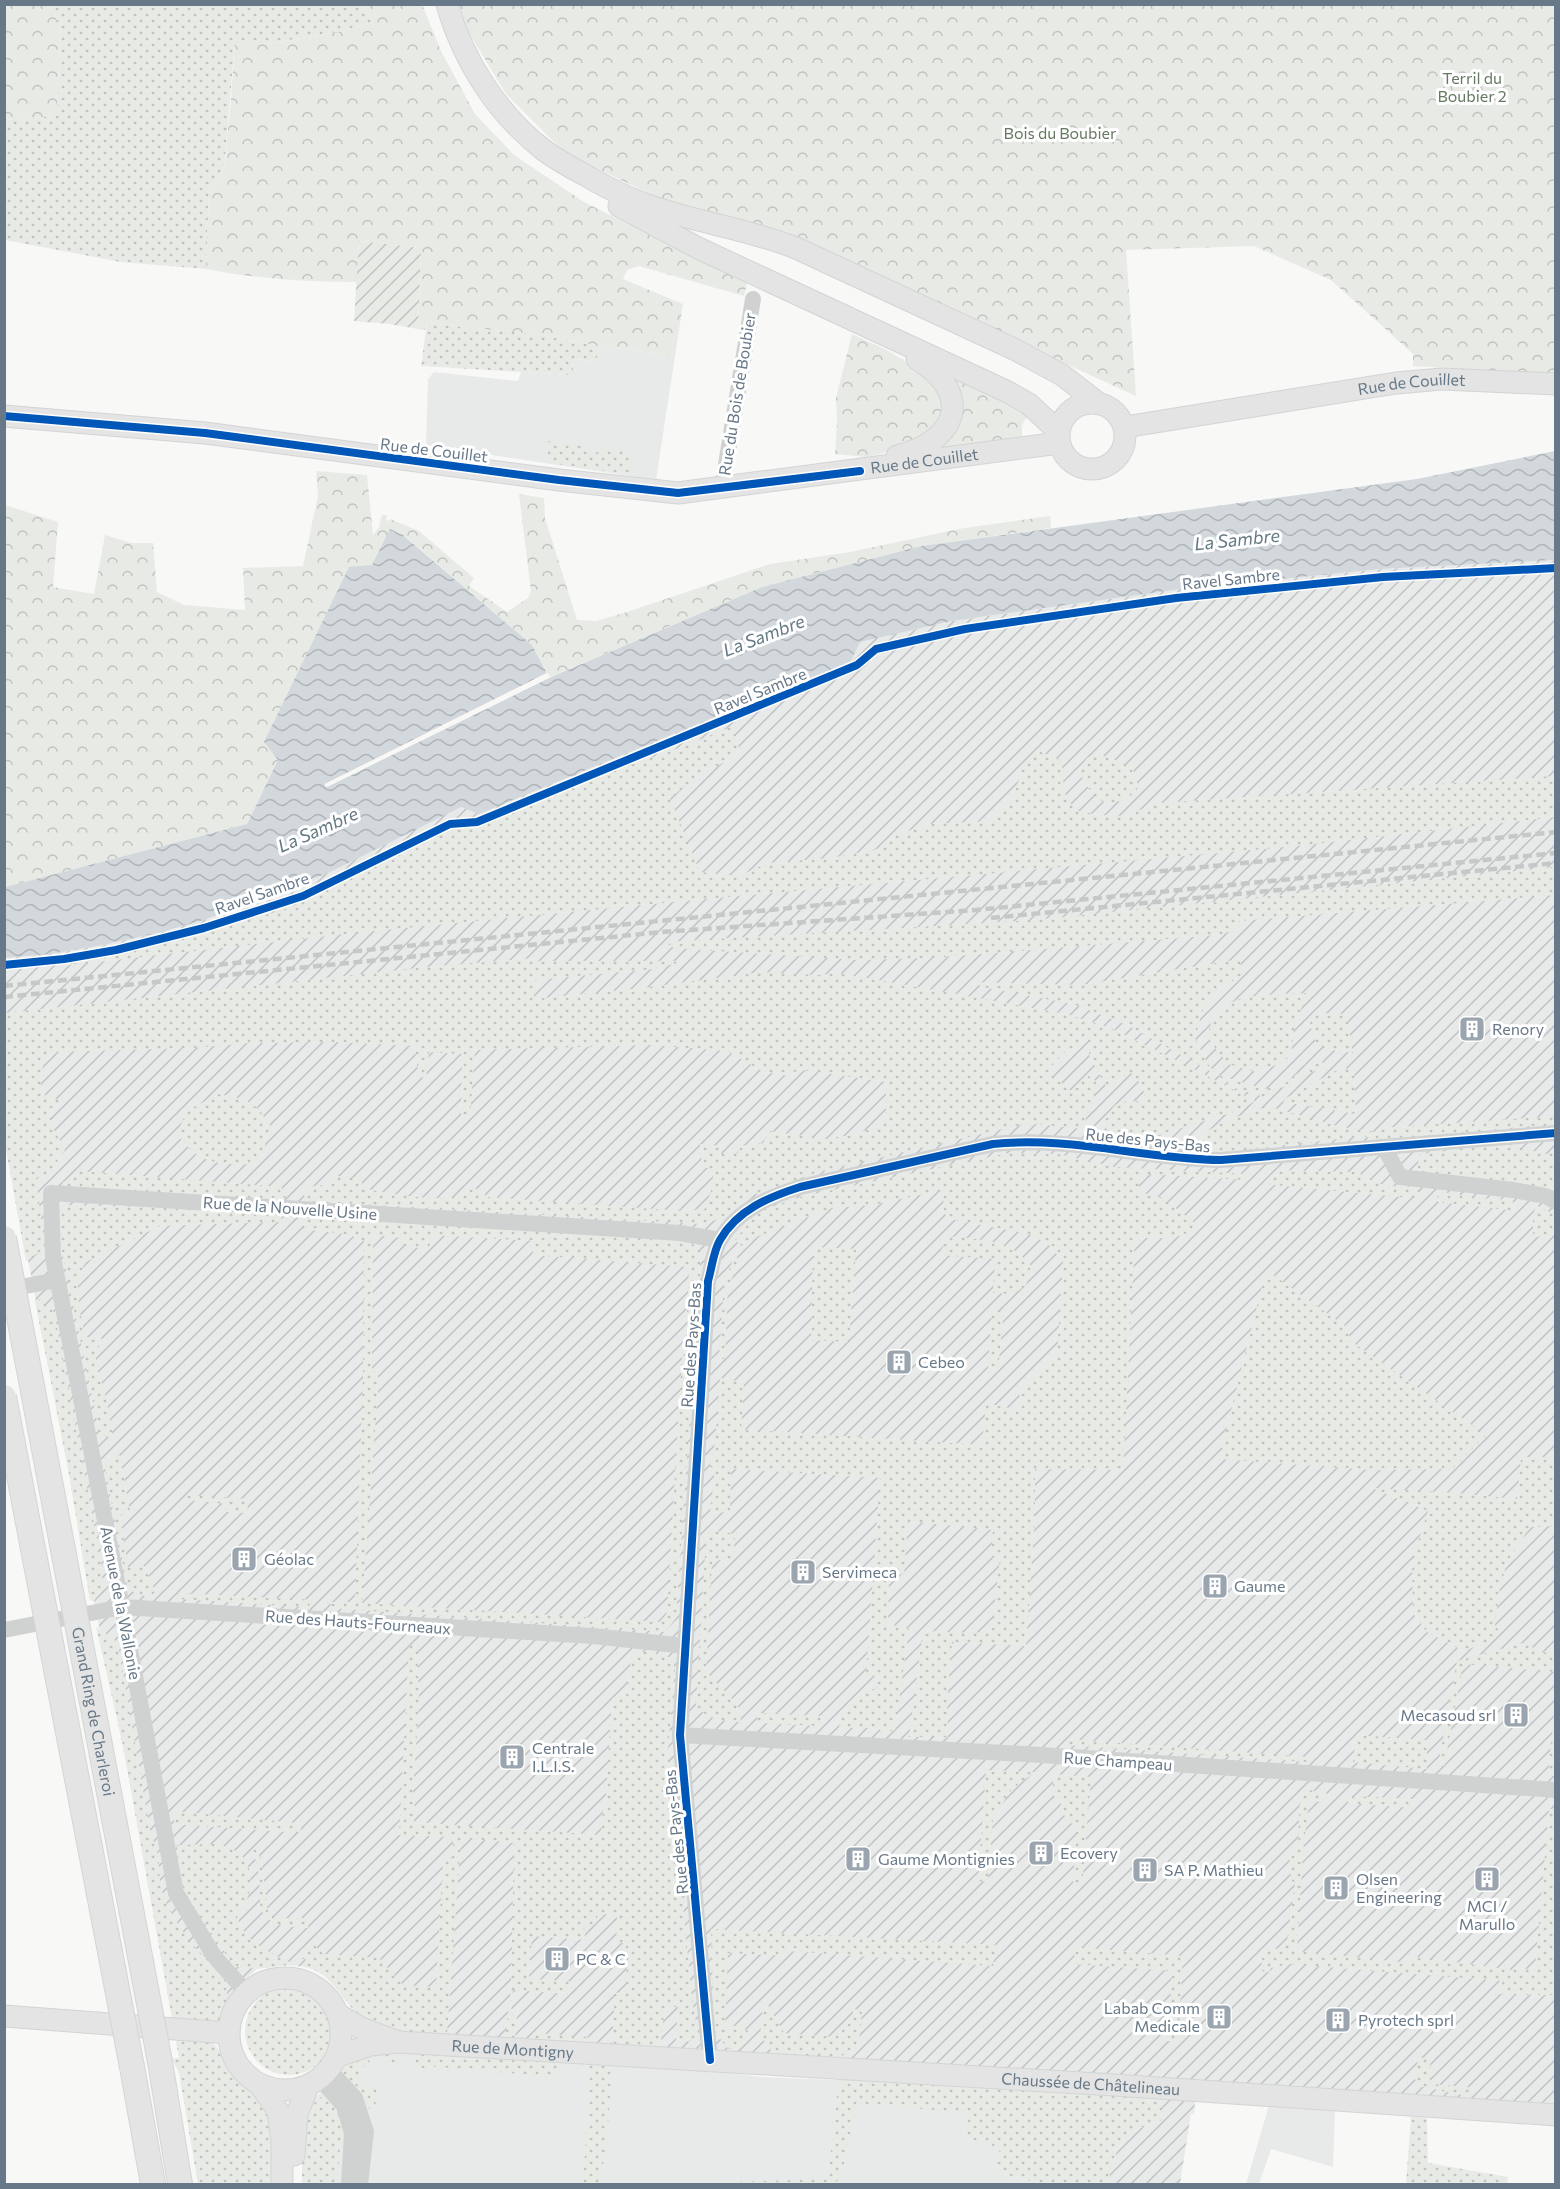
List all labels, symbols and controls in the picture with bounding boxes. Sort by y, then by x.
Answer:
park label: Terril du Boubier 2 [1437,68,1507,105]
park label: Bois du Boubier [1004,123,1117,142]
street label: Rue du Bois de Boubier [714,311,759,477]
street label: Rue de Couillet [1356,369,1466,398]
street label: Rue de Couillet [379,433,489,466]
street label: Rue de Couillet [869,444,980,477]
water label: La Sambre [1193,524,1281,554]
street label: Ravel Sambre [1181,564,1281,593]
water label: La Sambre [720,609,808,661]
street label: Ravel Sambre [711,663,809,718]
water label: La Sambre [274,801,362,857]
street label: Ravel Sambre [212,868,311,917]
building icon: Renory [1457,1014,1487,1044]
place label: Renory [1492,1019,1544,1038]
street label: Rue des Pays-Bas [1085,1123,1211,1156]
street label: Rue de la Nouvelle Usine [202,1192,378,1223]
street label: Rue des Pays-Bas [677,1282,704,1408]
building icon: Cebeo [884,1347,914,1377]
place label: Cebeo [918,1352,965,1371]
street label: Avenue de la Wallonie [97,1525,146,1681]
building icon: Géolac [229,1544,259,1574]
place label: Géolac [264,1549,314,1568]
building icon: Servimeca [788,1557,818,1587]
place label: Servimeca [822,1562,897,1581]
building icon: Gaume [1200,1571,1230,1601]
place label: Gaume [1234,1576,1285,1595]
street label: Rue des Hauts-Fourneaux [265,1606,452,1638]
street label: Grand Ring de Charleroi [69,1625,119,1798]
building icon: Mecasoud srl [1501,1700,1531,1730]
place label: Mecasoud srl [1400,1705,1496,1724]
place label: Centrale I.L.I.S. [532,1738,594,1775]
building icon: Centrale I.L.I.S. [497,1742,527,1772]
street label: Rue Champeau [1063,1747,1173,1774]
street label: Rue des Pays-Bas [659,1769,692,1895]
building icon: Ecovery [1026,1838,1056,1868]
place label: Ecovery [1060,1843,1118,1862]
building icon: Gaume Montignies [843,1844,873,1874]
place label: Gaume Montignies [878,1849,1015,1868]
building icon: SA P. Mathieu [1130,1855,1160,1885]
place label: SA P. Mathieu [1164,1860,1263,1879]
building icon: MCI / Marullo [1472,1864,1502,1894]
place label: Olsen Engineering [1356,1869,1442,1906]
building icon: Olsen Engineering [1321,1873,1351,1903]
place label: MCI / Marullo [1459,1896,1515,1933]
building icon: PC & C [542,1944,572,1974]
place label: PC & C [576,1949,626,1968]
place label: Labab Comm Medicale [1104,1998,1200,2035]
building icon: Labab Comm Medicale [1204,2002,1234,2032]
building icon: Pyrotech sprl [1323,2005,1353,2035]
place label: Pyrotech sprl [1358,2010,1454,2029]
street label: Rue de Montigny [451,2035,575,2062]
street label: Chaussée de Châtelineau [1001,2068,1181,2098]

